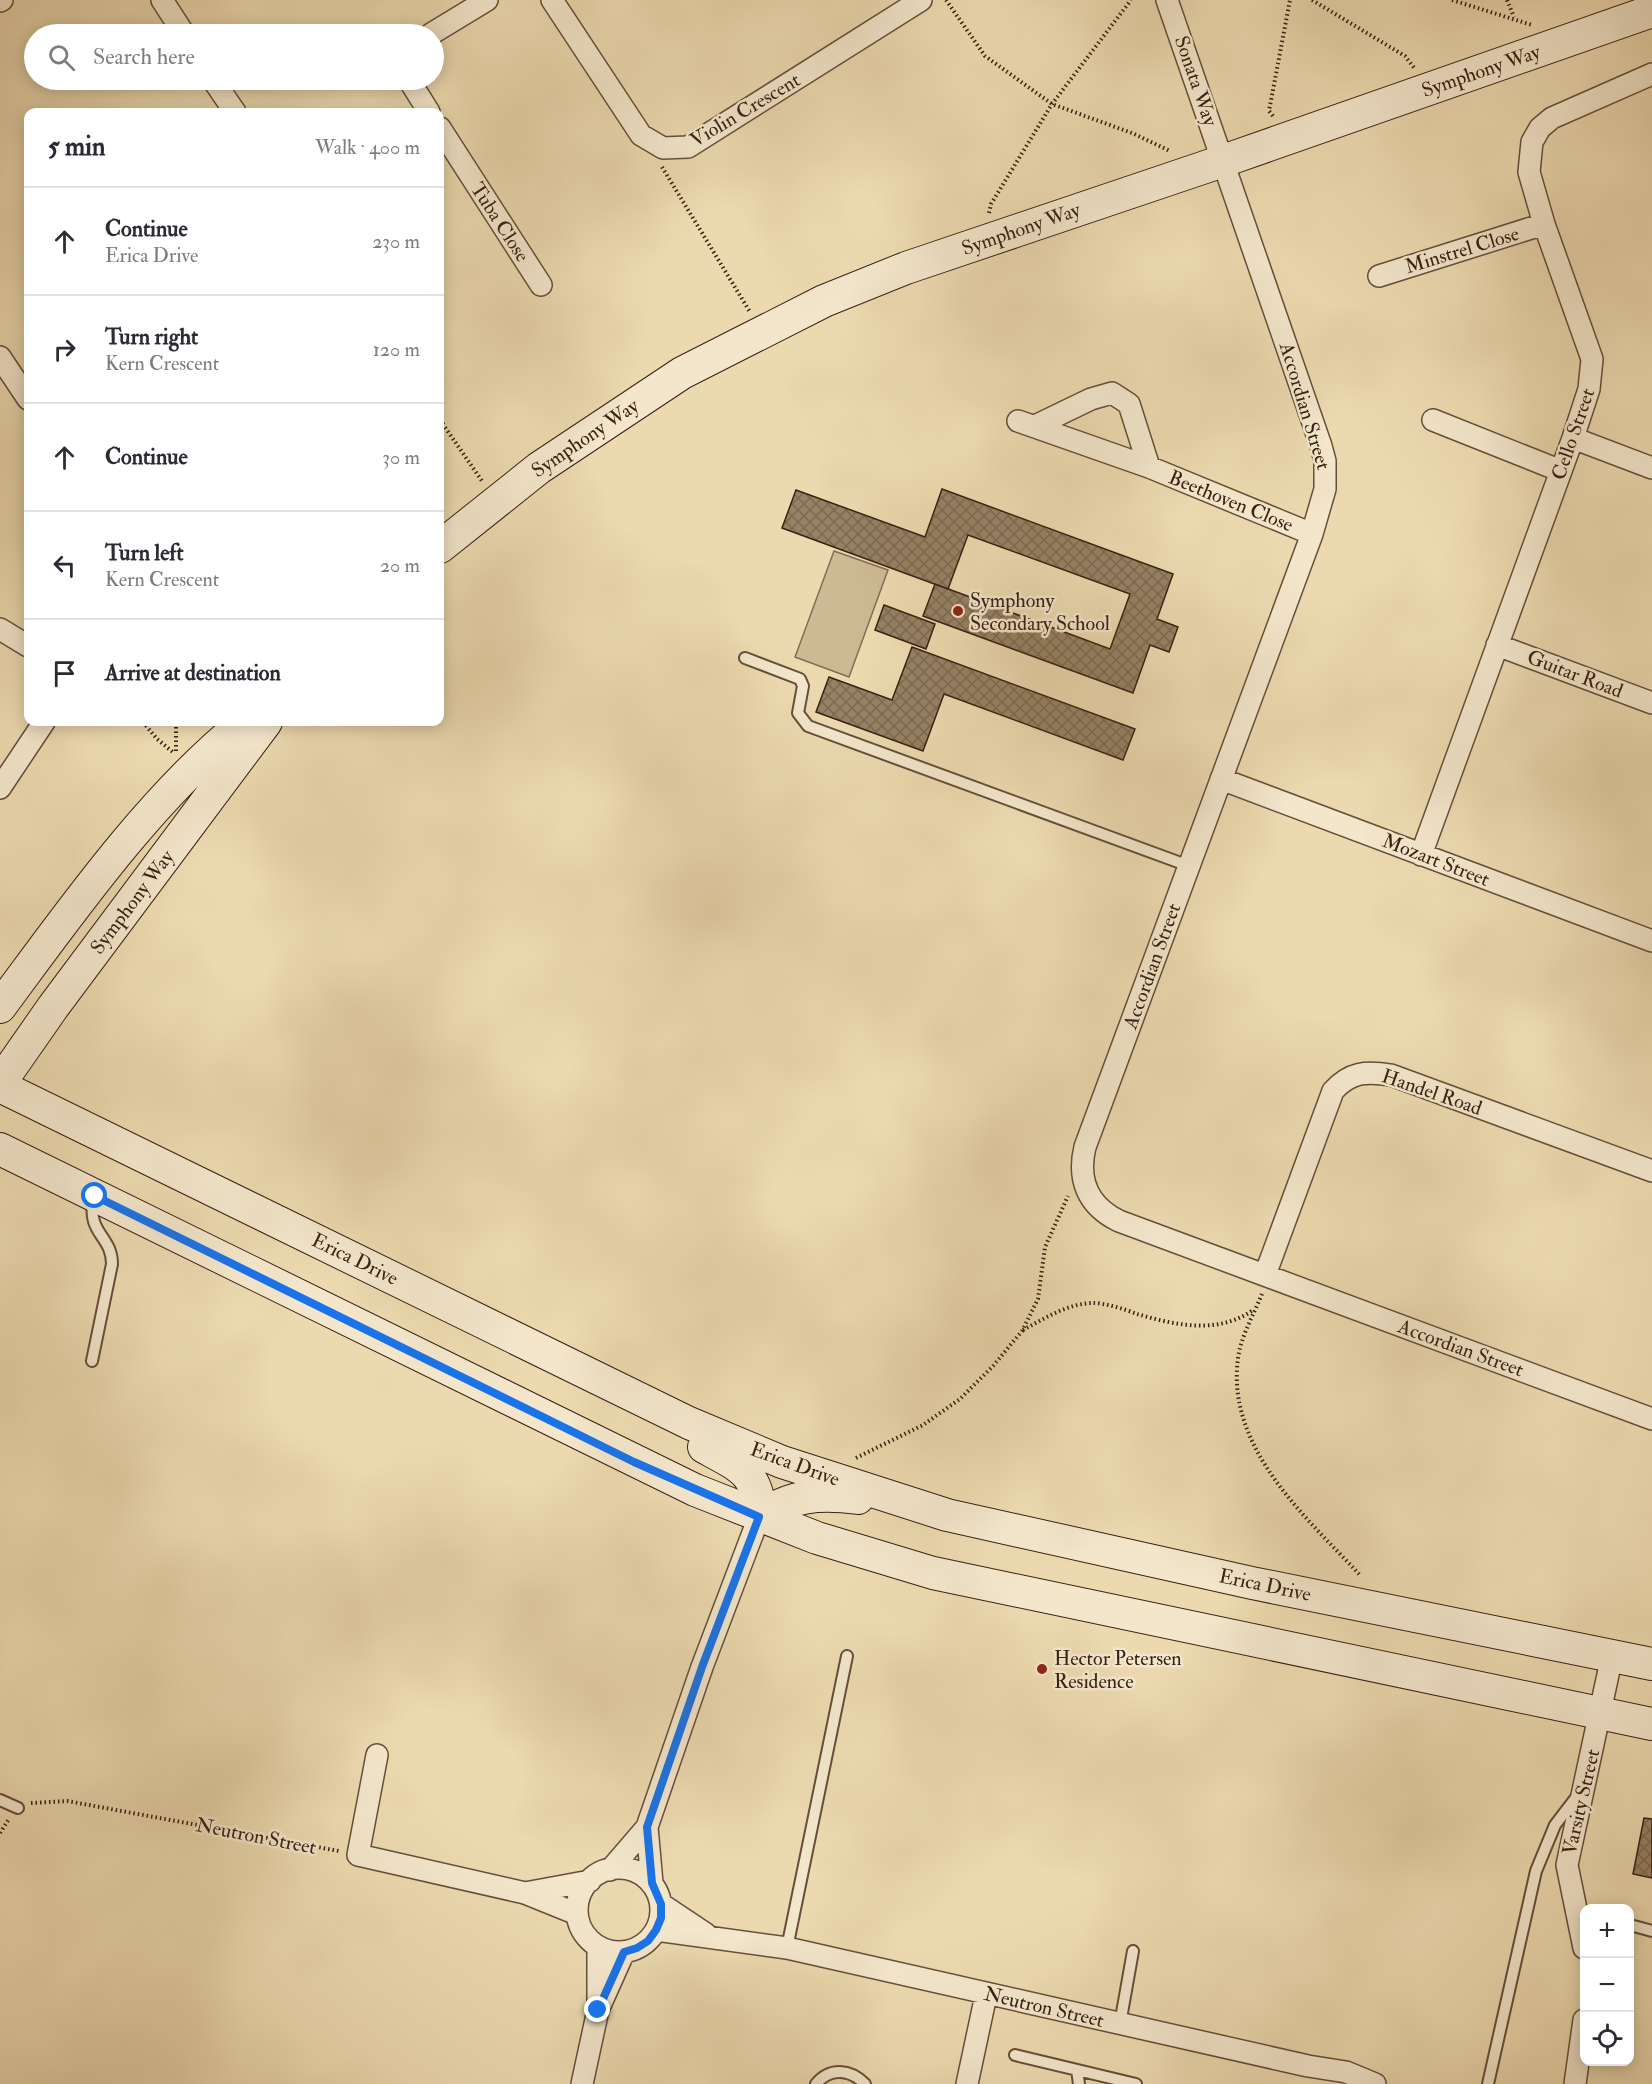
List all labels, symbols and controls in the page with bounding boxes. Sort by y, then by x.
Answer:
search box [24,24,444,90]
street label: Sonata Way [1169,33,1223,130]
street label: Symphony Way [1418,39,1545,104]
icon: search [45,41,78,74]
text: Search here [93,43,195,71]
street label: Violin Crescent [685,67,805,153]
text: 5 min [48,131,105,163]
text: Walk · 400 m [315,135,420,160]
street label: Tuba Close [465,178,535,266]
street label: Symphony Way [958,197,1085,262]
text: Continue [105,215,188,243]
street label: Minstrel Close [1402,221,1522,279]
icon: ahead [48,225,81,258]
text: 230 m [372,229,420,254]
text: Erica Drive [105,243,198,268]
text: Turn right [105,323,198,351]
icon: right [48,333,81,366]
text: 120 m [373,337,420,362]
street label: Accordian Street [1273,338,1336,473]
text: Kern Crescent [105,351,219,376]
street label: Cello Street [1546,384,1600,483]
street label: Symphony Way [527,392,645,484]
icon: ahead [48,441,81,474]
text: Continue [105,443,188,471]
text: 30 m [382,445,420,470]
street label: Beethoven Close [1165,465,1297,537]
text: Turn left [105,539,184,567]
icon: left [48,549,81,582]
text: 20 m [380,553,420,578]
text: Kern Crescent [105,567,219,592]
place label: Symphony Secondary School [970,588,1110,636]
marker: Symphony Secondary School [951,604,965,618]
street label: Guitar Road [1524,644,1627,704]
icon: arrive [48,657,81,690]
text: Arrive at destination [105,659,281,687]
street label: Mozart Street [1379,828,1494,892]
street label: Symphony Way [85,844,181,960]
street label: Accordian Street [1117,899,1186,1033]
street label: Handel Road [1379,1063,1485,1121]
route start [81,1182,107,1208]
street label: Erica Drive [308,1227,402,1291]
street label: Accordian Street [1394,1313,1528,1382]
street label: Erica Drive [747,1436,843,1492]
street label: Erica Drive [1217,1563,1313,1607]
place label: Hector Petersen Residence [1054,1646,1182,1694]
marker: Hector Petersen Residence [1035,1662,1049,1676]
street label: Varsity Street [1557,1746,1605,1857]
street label: Neutron Street [194,1812,319,1860]
map controls [1580,1904,1634,2066]
button: + [1580,1904,1634,1958]
button: − [1580,1958,1634,2012]
street label: Neutron Street [982,1981,1107,2033]
route end [584,1996,610,2022]
button: locate [1580,2012,1634,2066]

